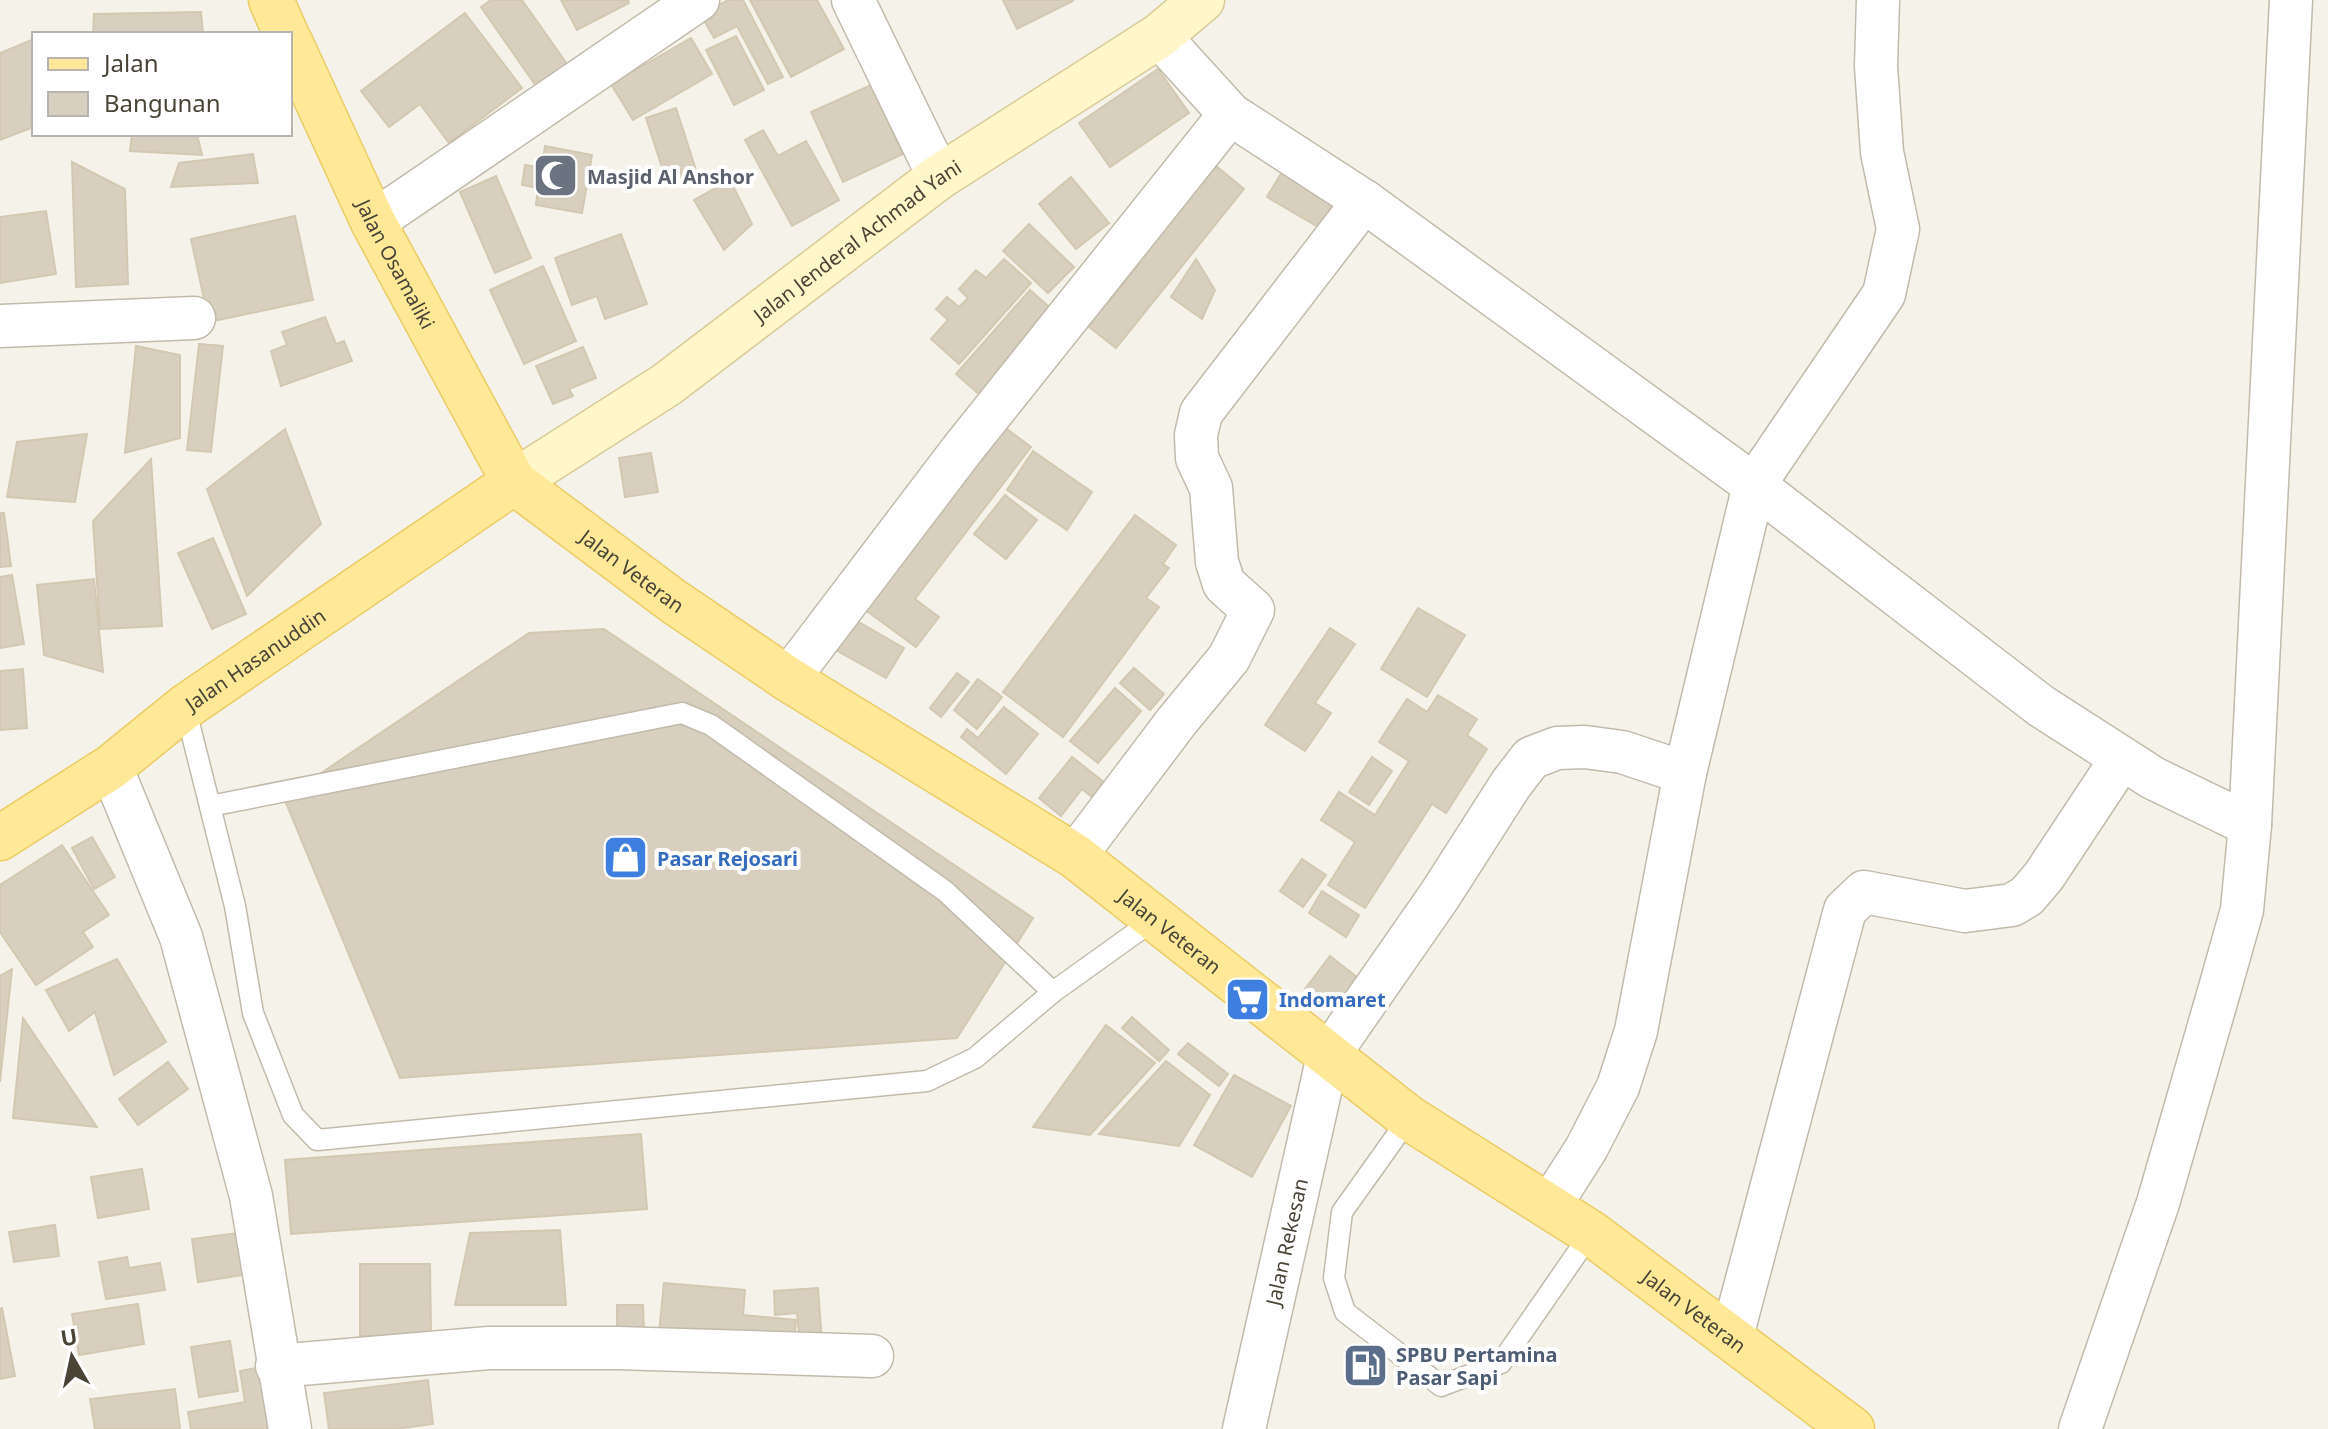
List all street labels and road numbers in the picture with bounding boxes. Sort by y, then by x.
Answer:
street label: Jalan Jenderal Achmad Yani [746,153,966,329]
street label: Jalan Osamaliki [350,193,442,333]
street label: Jalan Veteran [573,522,690,618]
street label: Jalan Hasanuddin [178,601,331,718]
street label: Jalan Veteran [1112,881,1227,980]
street label: Jalan Rekesan [1258,1176,1314,1310]
street label: Jalan Veteran [1635,1262,1752,1359]

